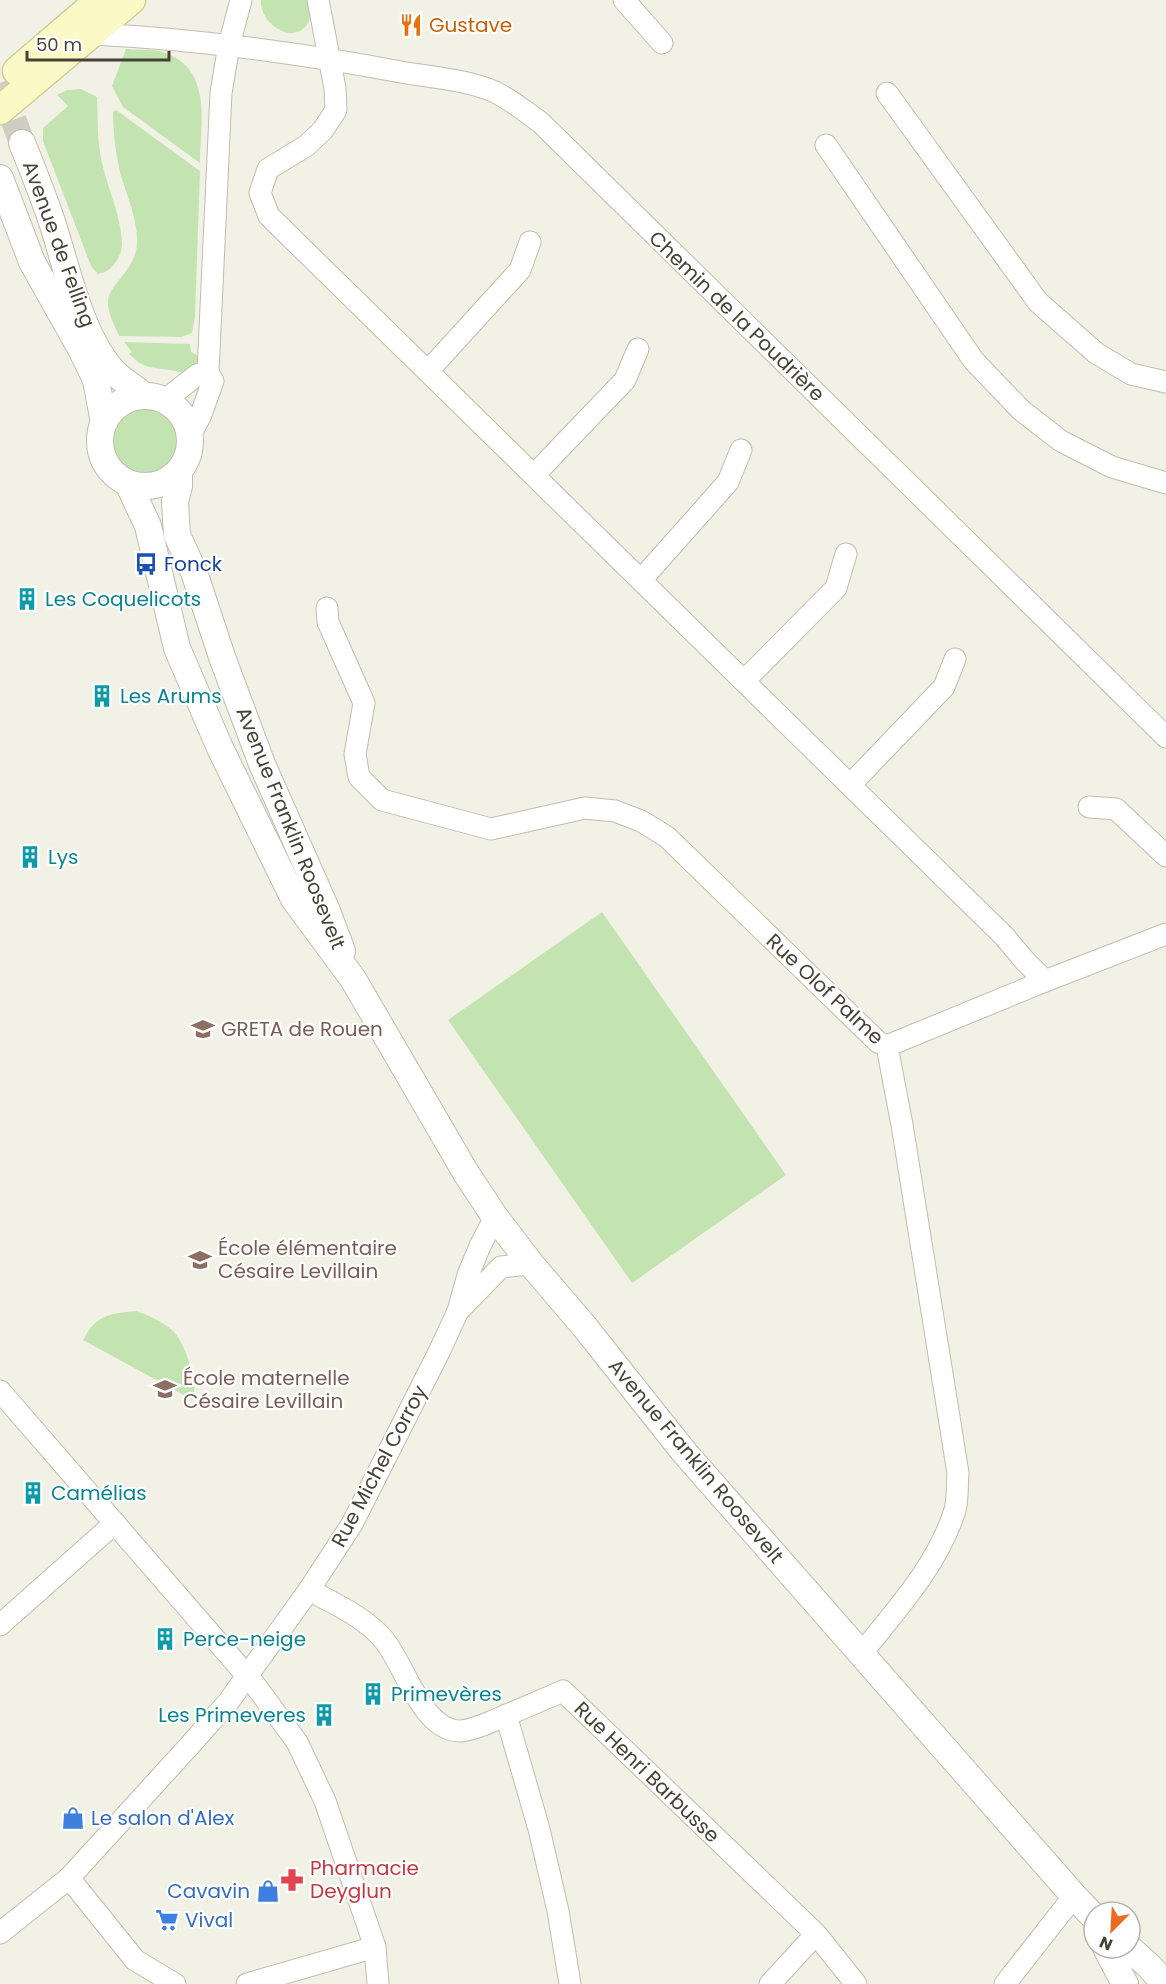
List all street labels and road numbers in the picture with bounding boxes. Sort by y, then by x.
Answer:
street label: Avenue de Felling [16,157,102,331]
street label: Chemin de la Poudrière [643,224,831,408]
street label: Avenue Franklin Roosevelt [230,703,352,953]
street label: Rue Olof Palme [760,927,890,1051]
street label: Avenue Franklin Roosevelt [602,1353,790,1569]
street label: Rue Michel Corroy [324,1380,434,1552]
street label: Rue Henri Barbusse [568,1695,726,1849]

